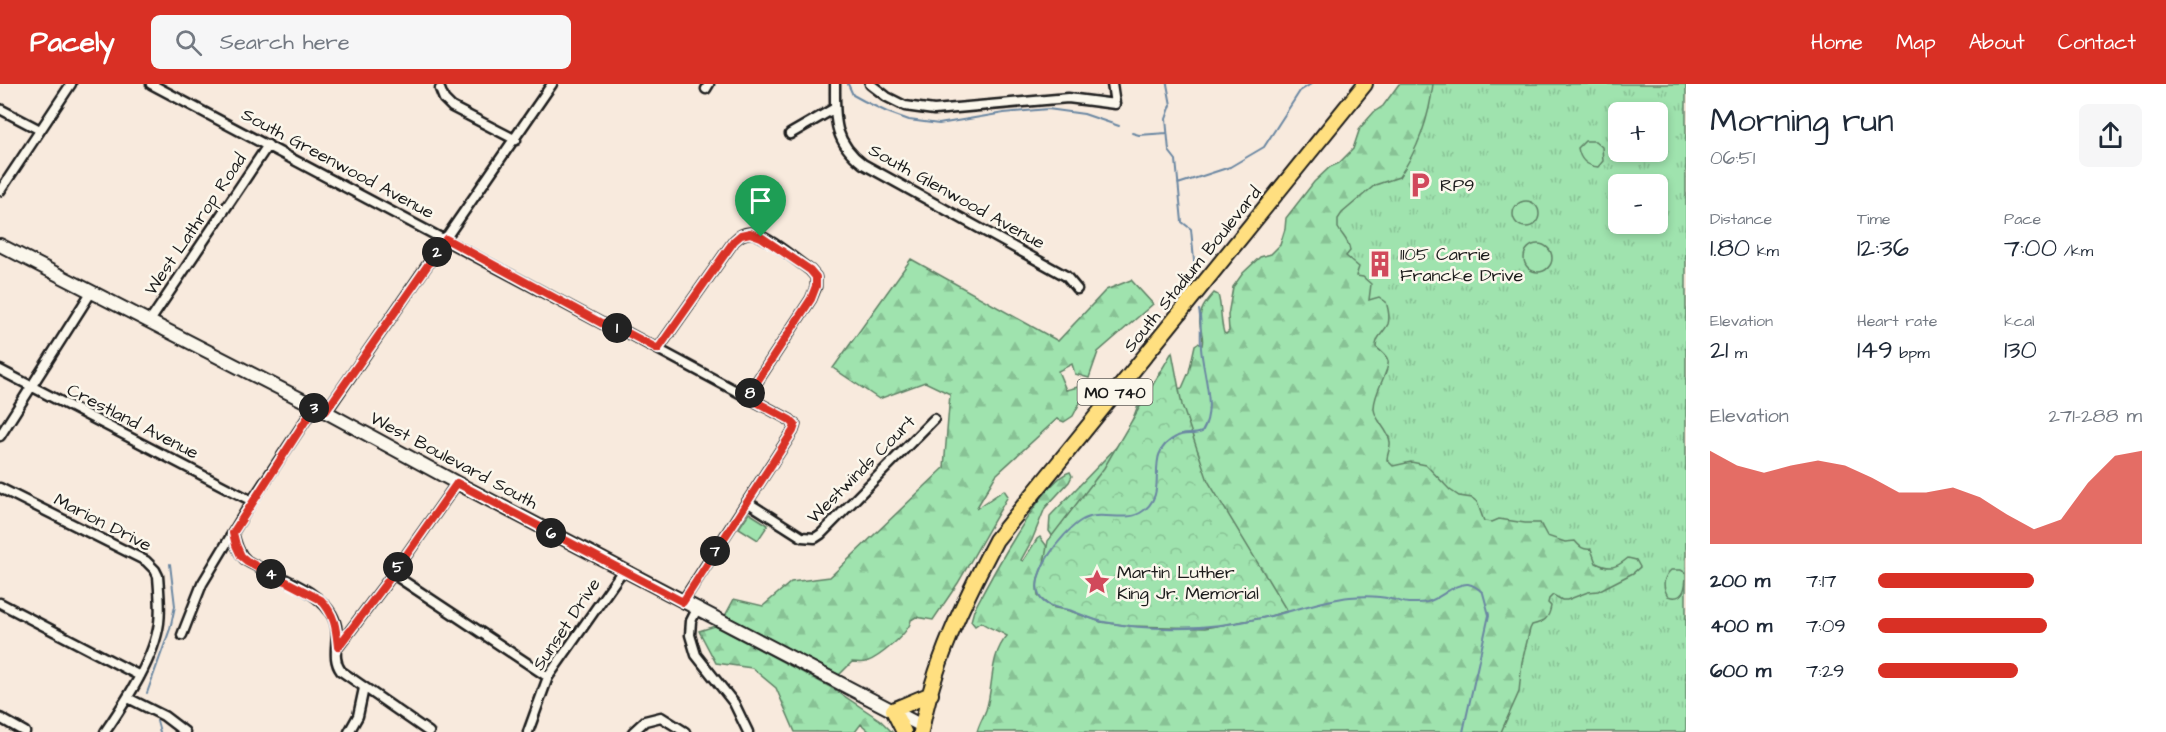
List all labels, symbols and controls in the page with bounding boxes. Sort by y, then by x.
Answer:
search box [151,15,571,69]
text: Pacely [30,23,115,62]
icon: search [172,26,205,59]
text: Search here [220,27,350,58]
text: Home [1811,28,1863,57]
text: Map [1896,28,1936,57]
text: About [1969,28,2025,57]
text: Contact [2058,28,2136,57]
text: Morning run [1710,98,1894,144]
street label: South Greenwood Avenue [237,102,439,225]
map controls [1608,102,1668,234]
button: + [1608,102,1668,162]
button: share [2079,104,2142,167]
street label: South Glenwood Avenue [864,138,1050,255]
text: 06:51 [1710,144,1755,172]
street label: West Lathrop Road [138,148,252,300]
parking icon: RP9 [1405,170,1435,200]
place label: RP9 [1440,173,1475,198]
button: − [1608,174,1668,234]
pin [735,175,786,237]
street label: South Stadium Boulevard [1118,181,1267,358]
icon: arrive [744,184,777,217]
text: Distance [1710,208,1772,230]
text: Time [1857,208,1891,230]
text: Pace [2004,208,2041,230]
text: 1.80 [1710,230,1750,266]
text: 12:36 [1857,230,1909,266]
text: 7:00 [2004,230,2057,266]
pin: 2 [422,237,452,267]
text: km [1750,240,1779,262]
text: /km [2057,240,2093,262]
text: 2 [432,241,442,263]
place label: 1105 Carrie Francke Drive [1400,242,1524,288]
building icon: 1105 Carrie Francke Drive [1365,249,1395,279]
text: Elevation [1710,310,1773,332]
text: Heart rate [1857,310,1937,332]
text: kcal [2004,310,2035,332]
pin: 1 [602,313,632,343]
text: 1 [616,317,618,339]
text: 21 [1710,332,1728,368]
text: 149 [1857,332,1893,368]
text: 130 [2004,332,2037,368]
text: m [1728,342,1747,364]
text: bpm [1893,342,1930,364]
street label: Crestland Avenue [63,377,203,466]
pin: 8 [735,378,765,408]
road number: MO 740 [1078,379,1152,405]
text: 8 [745,382,755,404]
pin: 3 [299,393,329,423]
text: 3 [310,397,318,419]
text: Elevation [1710,402,1789,430]
text: 271–288 m [2049,402,2142,430]
street label: West Boulevard South [365,406,542,515]
street label: Westwinds Court [802,409,922,529]
street label: Marion Drive [50,487,156,558]
pin: 6 [536,518,566,548]
text: 6 [546,522,556,544]
pin: 7 [700,536,730,566]
text: 7 [710,540,720,562]
pin: 5 [383,552,413,582]
text: 5 [392,556,404,578]
pin: 4 [256,559,286,589]
place label: Martin Luther King Jr. Memorial [1117,560,1259,607]
text: 4 [266,563,276,585]
place icon: Martin Luther King Jr. Memorial [1082,567,1112,597]
text: 200 m [1710,567,1770,595]
text: 7:17 [1806,567,1837,595]
street label: Sunset Drive [526,573,607,675]
text: 400 m [1710,612,1772,640]
text: 7:09 [1806,612,1846,640]
text: 600 m [1710,657,1771,685]
text: 7:29 [1806,657,1844,685]

